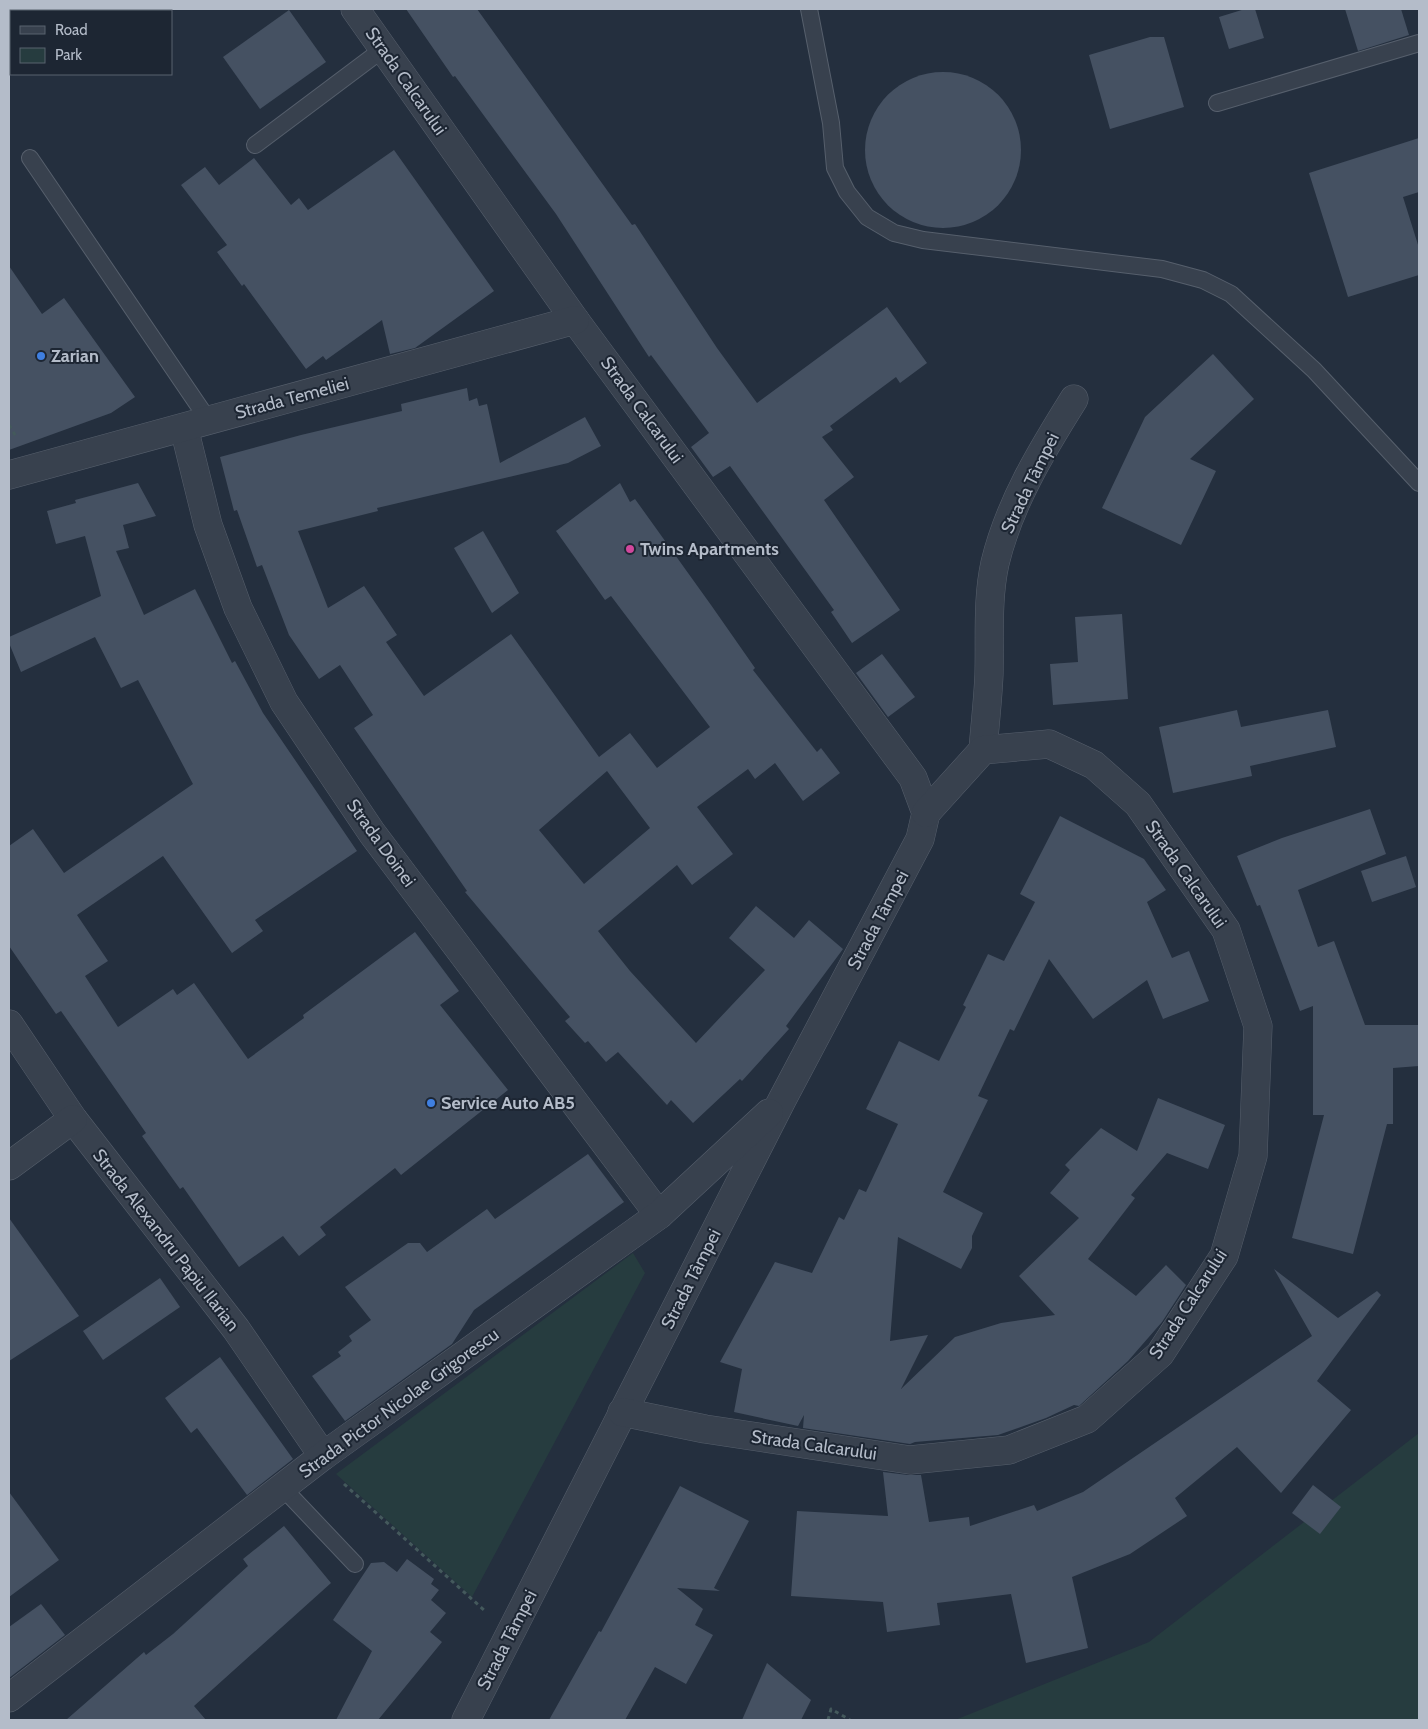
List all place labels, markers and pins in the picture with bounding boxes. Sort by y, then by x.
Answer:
place label: Zarian [51,345,99,367]
marker: Zarian [35,350,47,362]
place label: Twins Apartments [640,538,779,560]
marker: Twins Apartments [624,543,636,555]
place label: Service Auto AB5 [441,1092,575,1114]
marker: Service Auto AB5 [425,1097,437,1109]

